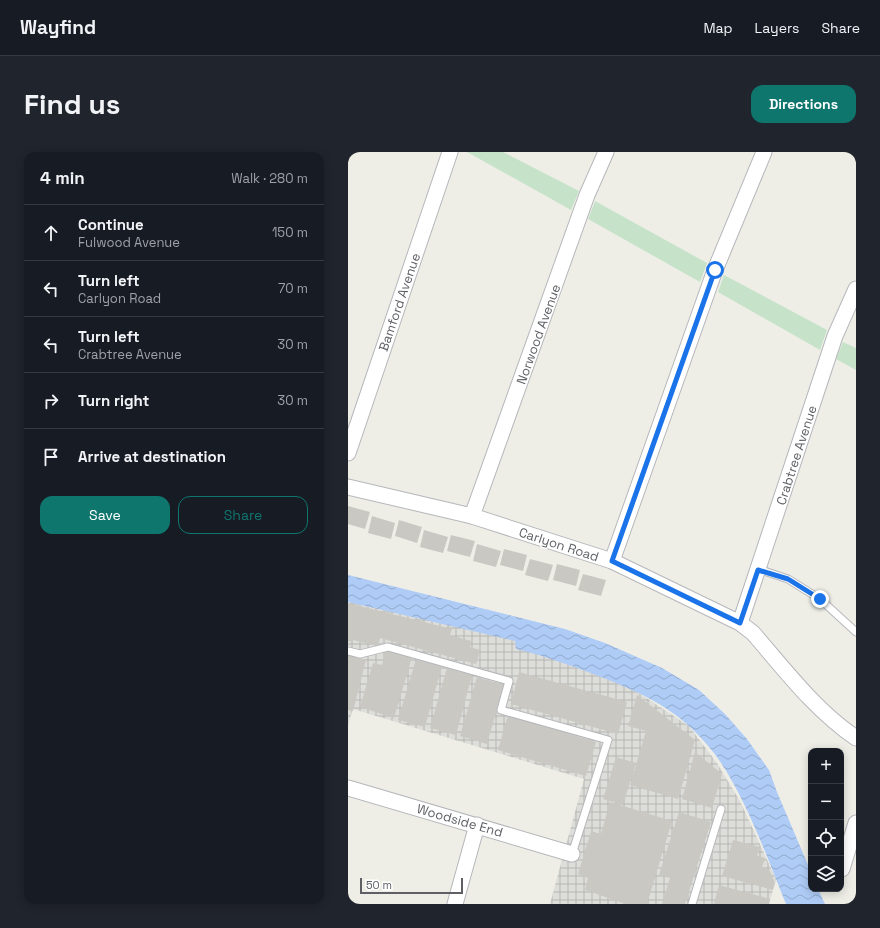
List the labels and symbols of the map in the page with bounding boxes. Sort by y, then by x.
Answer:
street label: Bamford Avenue [375,251,424,353]
route start [706,261,724,279]
street label: Norwood Avenue [512,282,564,387]
street label: Crabtree Avenue [772,403,821,507]
street label: Carlyon Road [517,524,601,565]
route end [811,590,829,608]
street label: Woodside End [415,800,505,841]
scale bar [360,876,463,895]

